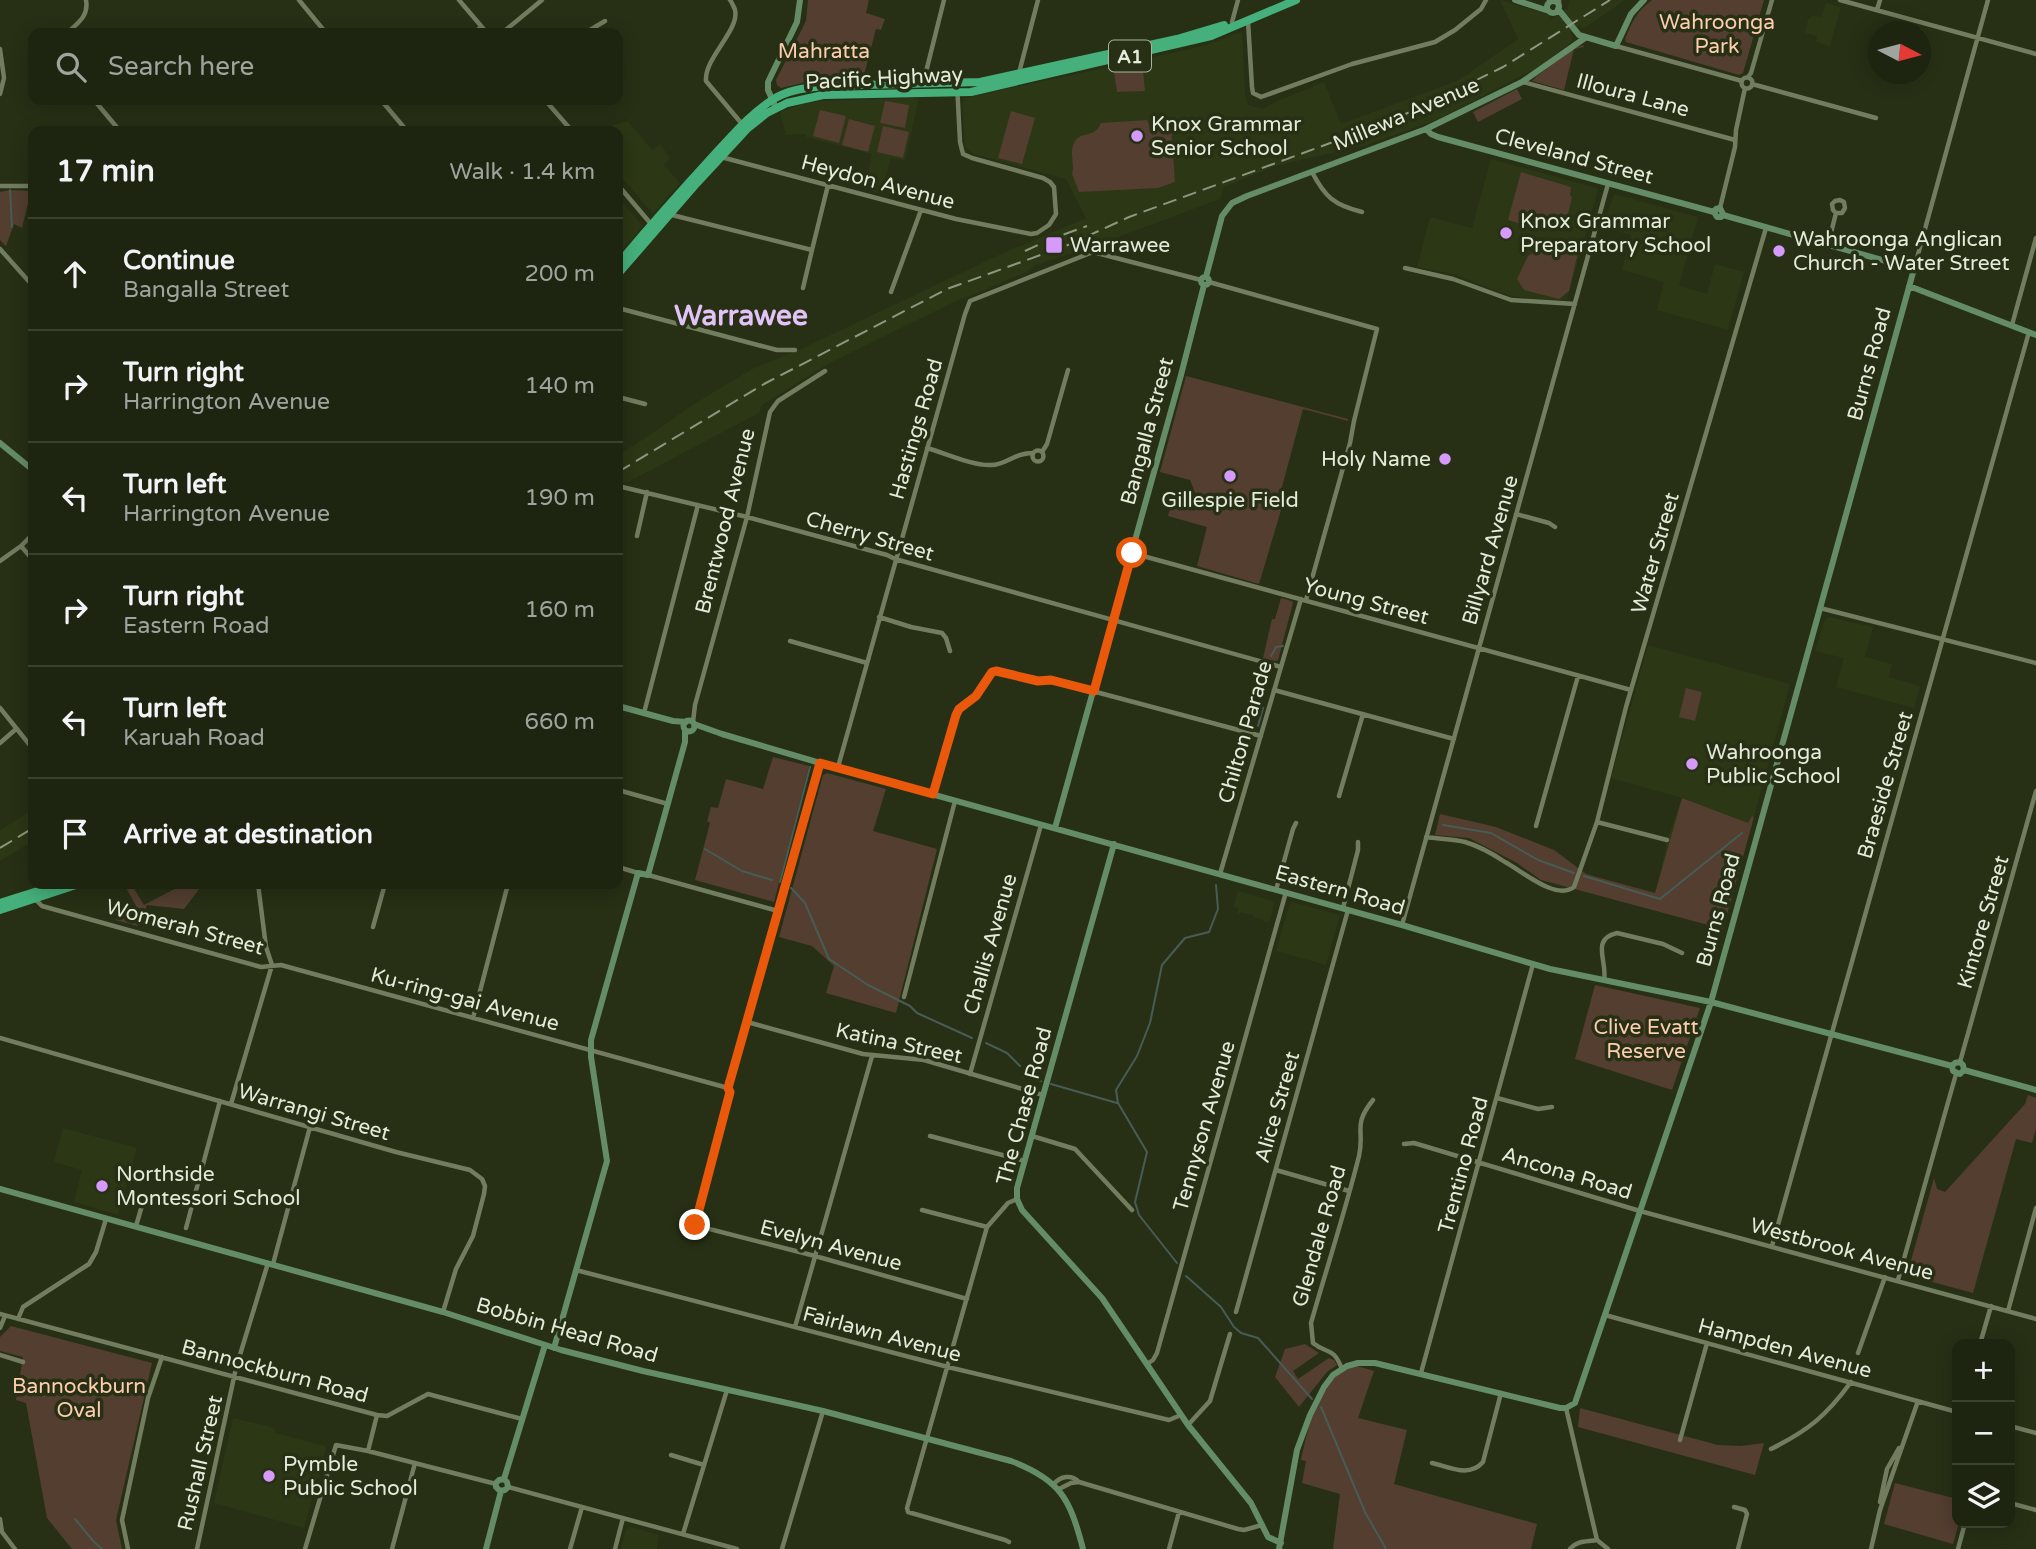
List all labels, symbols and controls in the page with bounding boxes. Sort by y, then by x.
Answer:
park label: Wahroonga Park [1659,10,1775,59]
north arrow [1868,21,1931,84]
search box [28,28,623,105]
park label: Mahratta [778,39,870,64]
road number: A1 [1109,40,1151,72]
icon: search [52,48,90,86]
text: Search here [108,51,254,82]
street label: Pacific Highway [805,62,964,95]
street label: Illoura Lane [1574,68,1692,123]
street label: Millewa Avenue [1329,72,1483,157]
place label: Knox Grammar Senior School [1151,112,1301,161]
street label: Cleveland Street [1492,123,1656,190]
marker: Knox Grammar Senior School [1129,128,1145,144]
street label: Heydon Avenue [798,150,957,215]
text: 17 min [56,153,155,190]
text: Walk · 1.4 km [450,158,595,186]
place label: Knox Grammar Preparatory School [1520,209,1711,258]
marker: Knox Grammar Preparatory School [1498,225,1514,241]
place label: Wahroonga Anglican Church - Water Street [1793,227,2010,276]
place label: Warrawee [1070,233,1170,258]
marker: Warrawee [1044,235,1064,255]
marker: Wahroonga Anglican Church - Water Street [1771,243,1787,259]
text: Continue [123,245,235,276]
icon: ahead [56,255,94,293]
text: 200 m [525,260,595,288]
text: Bangalla Street [123,276,289,304]
district label: Warrawee [674,299,808,333]
street label: Burns Road [1842,305,1897,424]
street label: Bangalla Street [1116,355,1179,508]
street label: Hastings Road [884,356,949,502]
text: Turn right [123,357,244,388]
icon: right [56,367,94,405]
text: 140 m [525,372,595,400]
text: Harrington Avenue [123,388,330,416]
street label: Brentwood Avenue [690,426,761,617]
place label: Holy Name [1321,447,1431,472]
marker: Holy Name [1437,451,1453,467]
marker: Gillespie Field [1222,468,1238,484]
text: Turn left [123,469,226,500]
street label: Billyard Avenue [1457,472,1524,628]
icon: left [56,479,94,517]
text: 190 m [525,484,595,512]
place label: Gillespie Field [1161,488,1299,513]
street label: Water Street [1626,490,1685,617]
text: Harrington Avenue [123,500,330,528]
street label: Cherry Street [803,506,937,567]
route start [1116,537,1147,568]
street label: Young Street [1300,573,1431,630]
text: Turn right [123,581,244,612]
icon: right [56,591,94,629]
text: 160 m [525,596,595,624]
text: Eastern Road [123,612,270,640]
street label: Chilton Parade [1213,658,1278,806]
text: Turn left [123,693,226,724]
icon: left [56,703,94,741]
text: 660 m [525,708,595,736]
street label: Braeside Street [1853,709,1918,862]
text: Karuah Road [123,724,265,752]
place label: Wahroonga Public School [1706,740,1841,789]
marker: Wahroonga Public School [1684,756,1700,772]
icon: arrive [56,815,94,853]
text: Arrive at destination [123,819,373,850]
street label: Burns Road [1691,851,1746,970]
street label: Kintore Street [1953,853,2014,992]
street label: Eastern Road [1272,860,1408,921]
street label: Challis Avenue [958,871,1023,1018]
street label: Womerah Street [103,894,267,961]
street label: Ku-ring-gai Avenue [368,962,562,1037]
park label: Clive Evatt Reserve [1593,1015,1699,1064]
street label: Katina Street [833,1018,965,1069]
street label: The Chase Road [991,1025,1058,1188]
street label: Tennyson Avenue [1168,1038,1241,1214]
street label: Alice Street [1250,1049,1305,1166]
street label: Warrangi Street [235,1079,393,1146]
street label: Trentino Road [1433,1094,1494,1236]
street label: Ancona Road [1499,1142,1635,1205]
place label: Northside Montessori School [116,1162,300,1211]
street label: Glendale Road [1287,1162,1352,1310]
marker: Northside Montessori School [94,1178,110,1194]
route end [679,1209,710,1240]
street label: Westbrook Avenue [1747,1213,1936,1286]
street label: Evelyn Avenue [757,1215,905,1276]
street label: Bobbin Head Road [473,1293,661,1368]
street label: Fairlawn Avenue [800,1301,964,1368]
street label: Hampden Avenue [1695,1313,1875,1384]
street label: Bannockburn Road [179,1335,371,1408]
map controls [1952,1339,2015,1528]
button: + [1952,1339,2015,1402]
park label: Bannockburn Oval [12,1374,146,1423]
street label: Rushall Street [173,1393,228,1533]
button: − [1952,1402,2015,1465]
place label: Pymble Public School [283,1452,418,1501]
button: layers [1952,1465,2015,1528]
marker: Pymble Public School [261,1468,277,1484]

